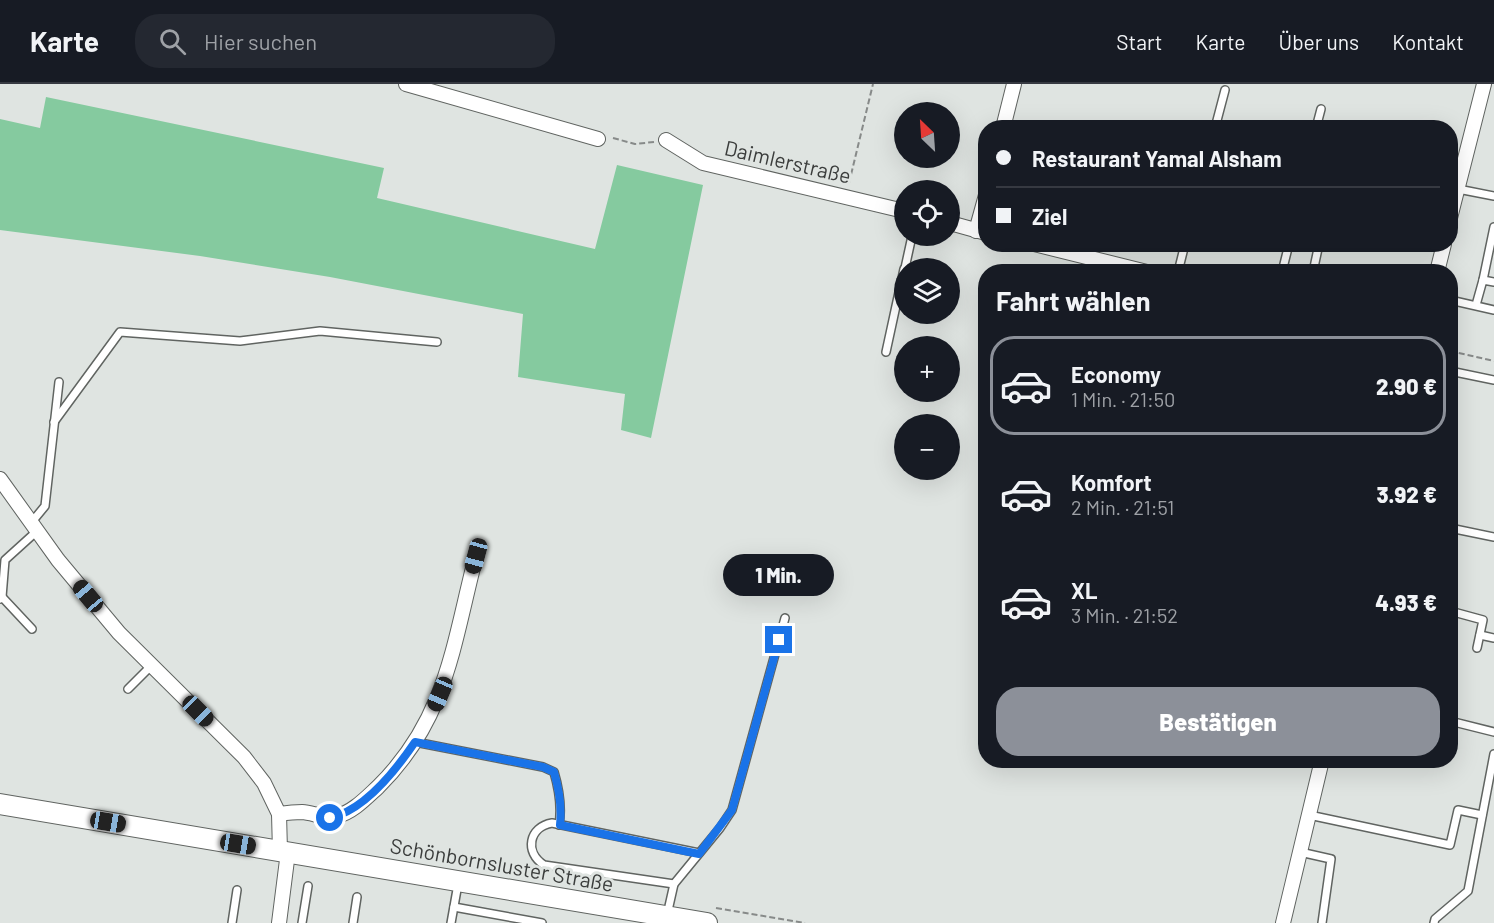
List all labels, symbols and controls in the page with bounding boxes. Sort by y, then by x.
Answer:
search box [135,14,555,68]
text: Karte [30,24,99,58]
icon: search [156,25,189,58]
text: Hier suchen [204,28,317,54]
text: Start [1116,29,1163,54]
text: Karte [1196,29,1246,54]
text: Über uns [1279,29,1359,54]
text: Kontakt [1392,29,1464,54]
north arrow [894,102,960,168]
map controls [894,102,960,480]
street label: Daimlerstraße [722,134,854,188]
text: Restaurant Yamal Alsham [1032,145,1282,171]
button: locate [894,180,960,246]
text: Ziel [1032,203,1067,229]
button: layers [894,258,960,324]
text: Fahrt wählen [996,284,1151,316]
button: + [894,336,960,402]
icon: car [999,359,1053,413]
text: Economy [1071,361,1161,387]
text: 2.90 € [1376,373,1437,399]
text: 1 Min. · 21:50 [1071,387,1175,411]
button: − [894,414,960,480]
icon: car [999,467,1053,521]
text: Komfort [1071,469,1152,495]
text: 3.92 € [1376,481,1437,507]
text: 2 Min. · 21:51 [1071,495,1174,519]
car [463,536,489,576]
callout: 1 Min. [724,553,834,595]
text: 1 Min. [755,563,802,587]
icon: car [999,575,1053,629]
car [70,576,106,616]
text: XL [1071,577,1097,603]
text: 4.93 € [1375,589,1437,615]
text: 3 Min. · 21:52 [1071,603,1178,627]
route end [765,626,792,653]
car [425,674,455,714]
button: Bestätigen [996,687,1440,756]
car [179,692,217,730]
route start [316,804,343,831]
car [89,810,127,834]
car [219,832,257,856]
street label: Schönbornsluster Straße [388,832,616,896]

